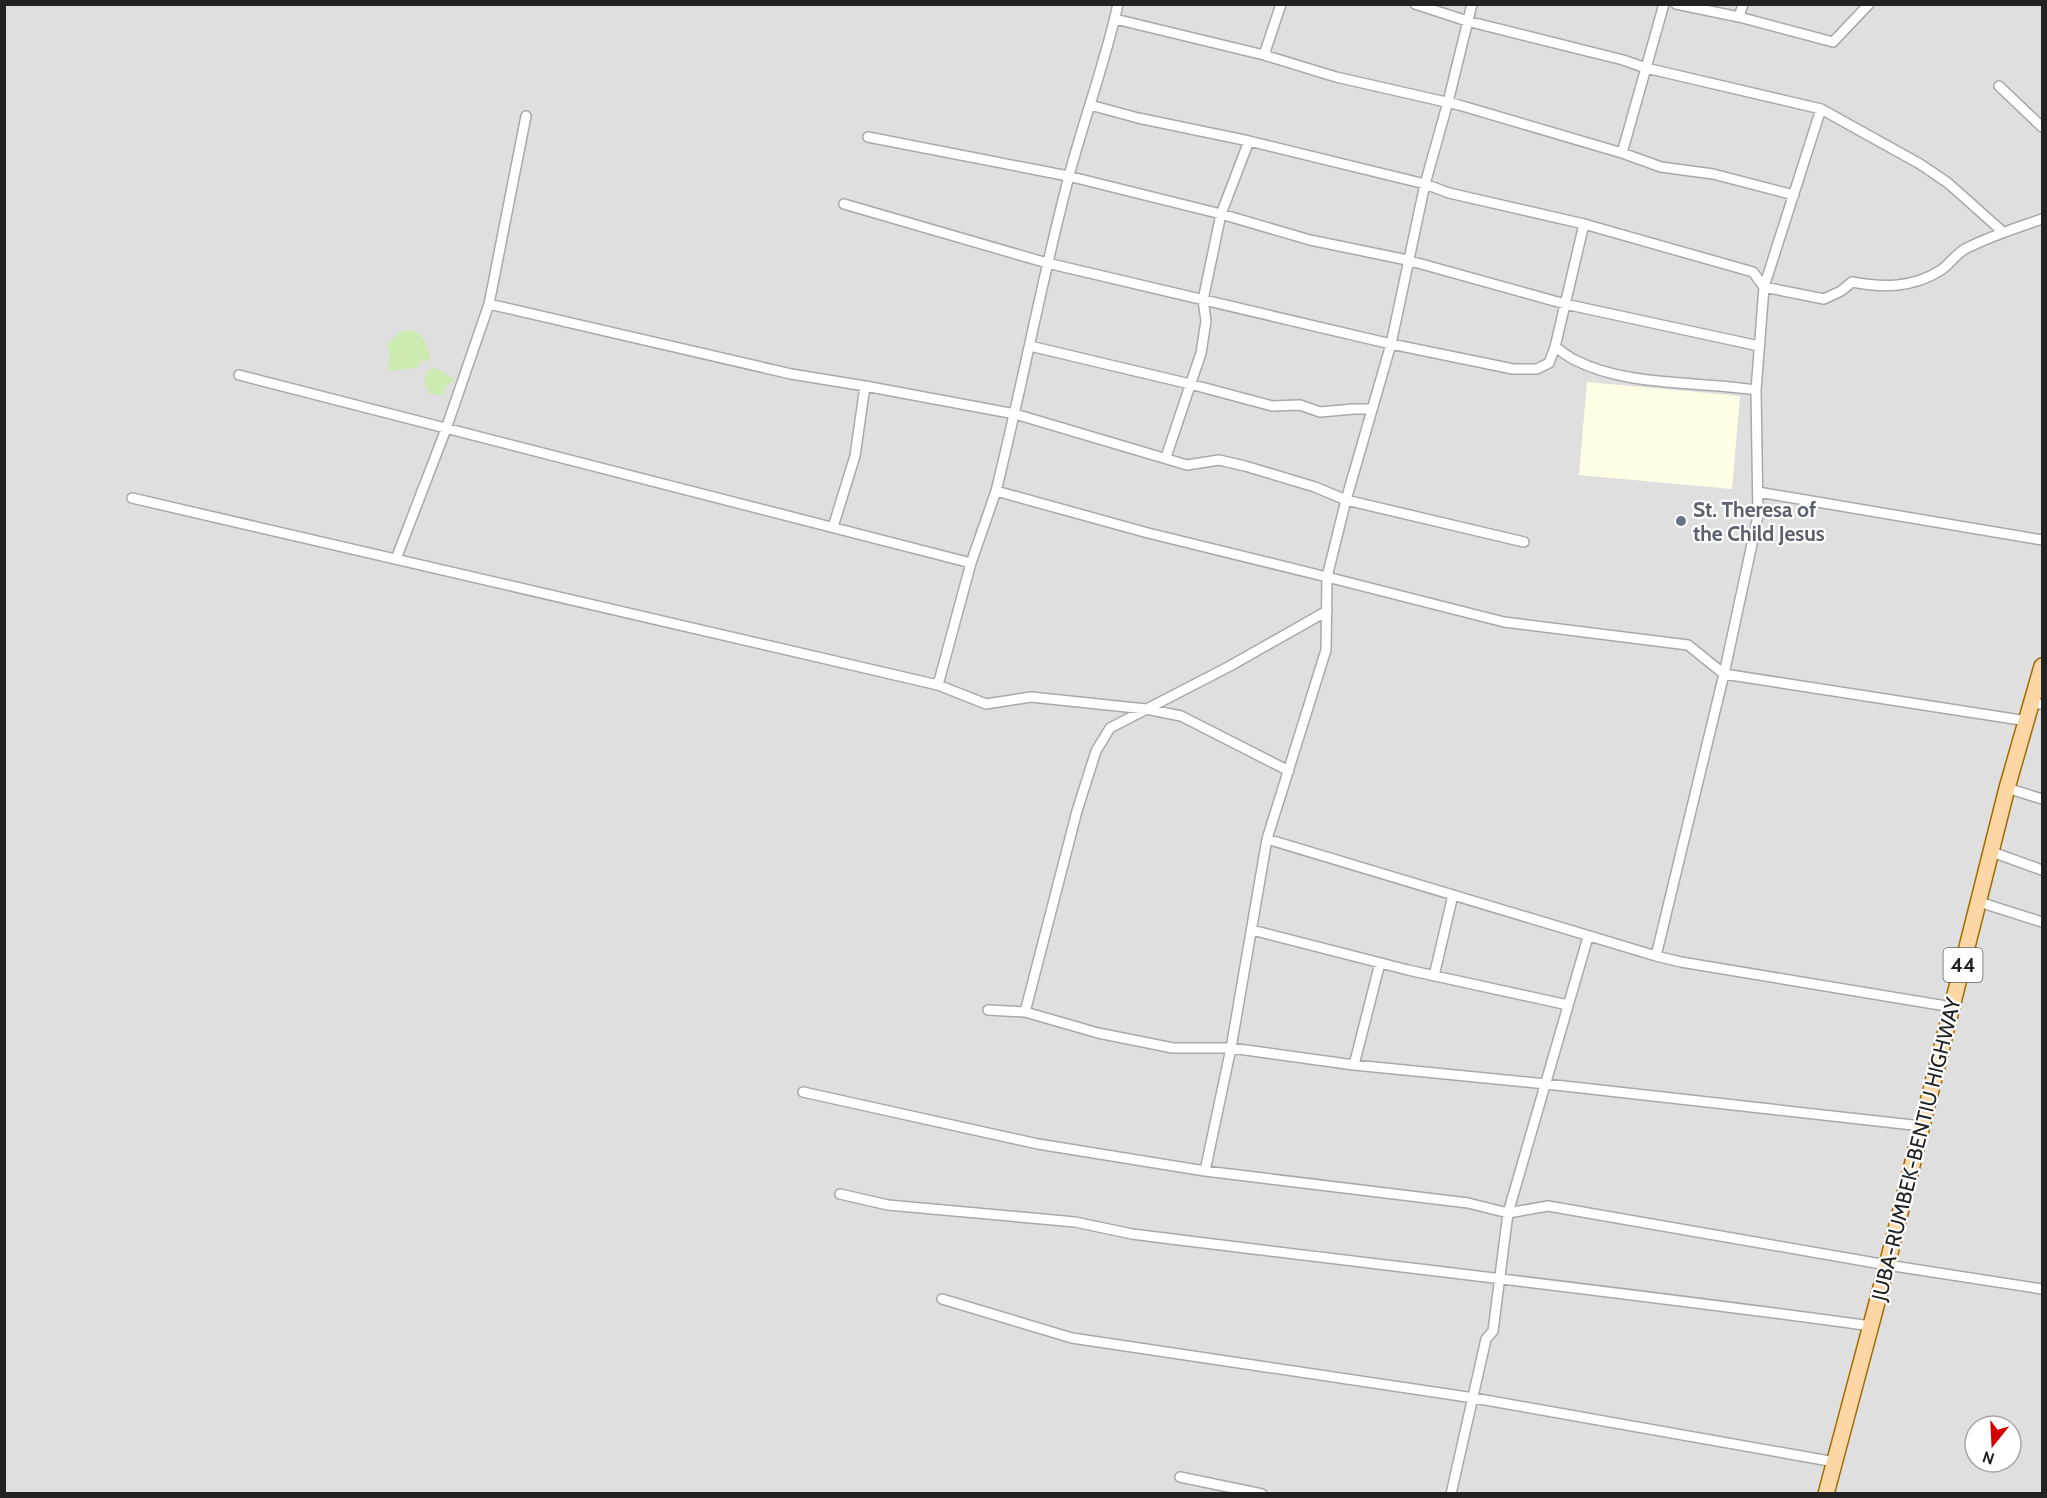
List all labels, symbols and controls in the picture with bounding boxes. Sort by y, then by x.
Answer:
place label: St. Theresa of the Child Jesus [1693,497,1825,546]
marker: St. Theresa of the Child Jesus [1674,514,1688,528]
road number: 44 [1944,948,1982,982]
street label: JUBA-RUMBEK-BENTIU HIGHWAY [1866,994,1966,1304]
north arrow [1963,1414,2023,1474]
text: N [1980,1447,1997,1469]

